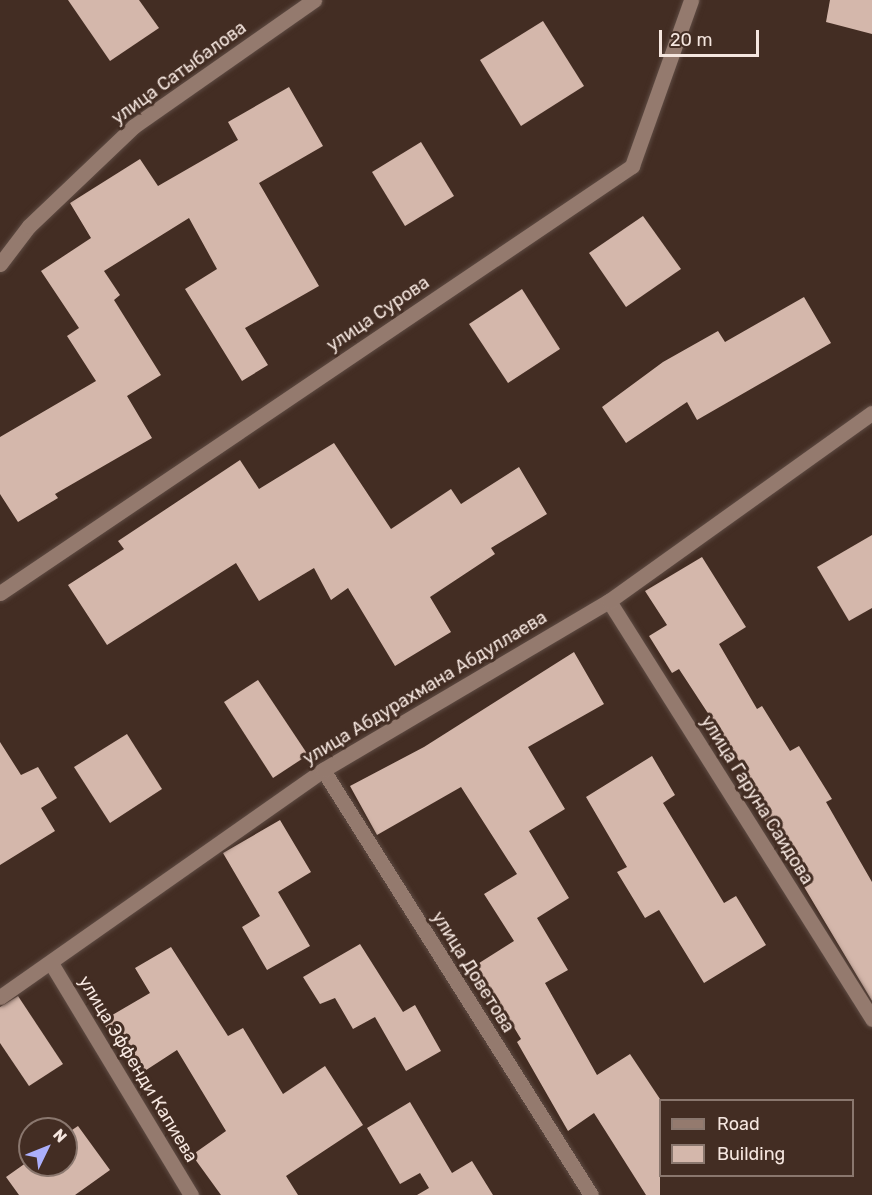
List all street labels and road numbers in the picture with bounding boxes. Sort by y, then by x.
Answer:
street label: улица Сатыбалова [107,17,251,129]
street label: улица Сурова [323,272,433,356]
street label: улица Абдурахмана Абдуллаева [299,606,551,770]
street label: улица Гаруна Саидова [696,712,818,888]
street label: улица Доветова [427,907,519,1037]
street label: улица Эффенди Капиева [74,972,202,1166]

